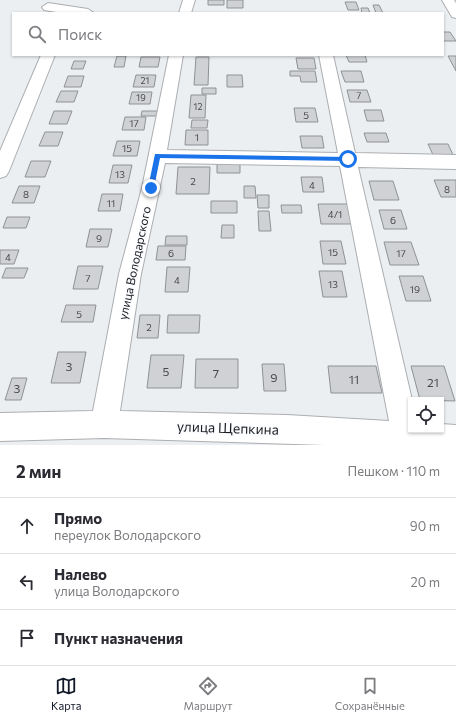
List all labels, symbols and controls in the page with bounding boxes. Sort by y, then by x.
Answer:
search box [12,12,444,56]
icon: search [26,23,48,45]
text: Поиск [58,25,102,43]
house number: 21 [141,75,149,86]
house number: 7 [357,90,362,101]
house number: 19 [136,92,146,103]
house number: 12 [194,101,202,112]
house number: 5 [303,109,309,121]
house number: 17 [129,117,139,129]
house number: 1 [195,131,199,143]
house number: 15 [122,142,132,154]
route start [339,150,357,168]
house number: 13 [115,168,125,180]
house number: 2 [190,175,196,187]
route end [142,179,160,197]
house number: 4 [309,179,315,191]
house number: 8 [444,183,450,195]
house number: 8 [23,188,29,200]
house number: 11 [107,197,115,209]
street label: улица Володарского [115,205,153,321]
house number: 4/1 [328,208,342,220]
house number: 6 [390,214,396,226]
house number: 9 [96,232,102,244]
house number: 15 [328,246,338,258]
house number: 6 [168,247,174,259]
house number: 17 [396,247,406,259]
house number: 4 [5,251,11,263]
house number: 7 [85,272,91,284]
house number: 4 [174,274,180,286]
house number: 13 [328,278,338,290]
house number: 19 [410,283,420,295]
house number: 5 [76,308,82,320]
house number: 2 [146,321,152,333]
house number: 3 [66,359,73,373]
house number: 5 [163,364,170,378]
house number: 7 [213,366,219,380]
house number: 9 [270,370,278,384]
house number: 11 [349,372,359,386]
house number: 21 [427,375,439,389]
house number: 3 [14,381,21,395]
map controls [408,397,444,433]
button: locate [408,397,444,433]
street label: улица Щепкина [177,417,279,438]
text: 2 мин [16,461,61,482]
text: Пешком · 110 m [348,463,440,479]
text: Прямо [54,509,102,527]
icon: ahead [16,515,38,537]
text: 90 m [410,518,440,534]
text: переулок Володарского [54,527,201,543]
text: Налево [54,565,107,583]
icon: left [16,571,38,593]
text: 20 m [411,574,440,590]
text: улица Володарского [54,583,179,599]
icon: arrive [16,627,38,649]
text: Пункт назначения [54,629,183,647]
tab: Карта [51,675,81,712]
tab: Маршрут [184,675,232,712]
tab: Сохранённые [335,675,405,712]

